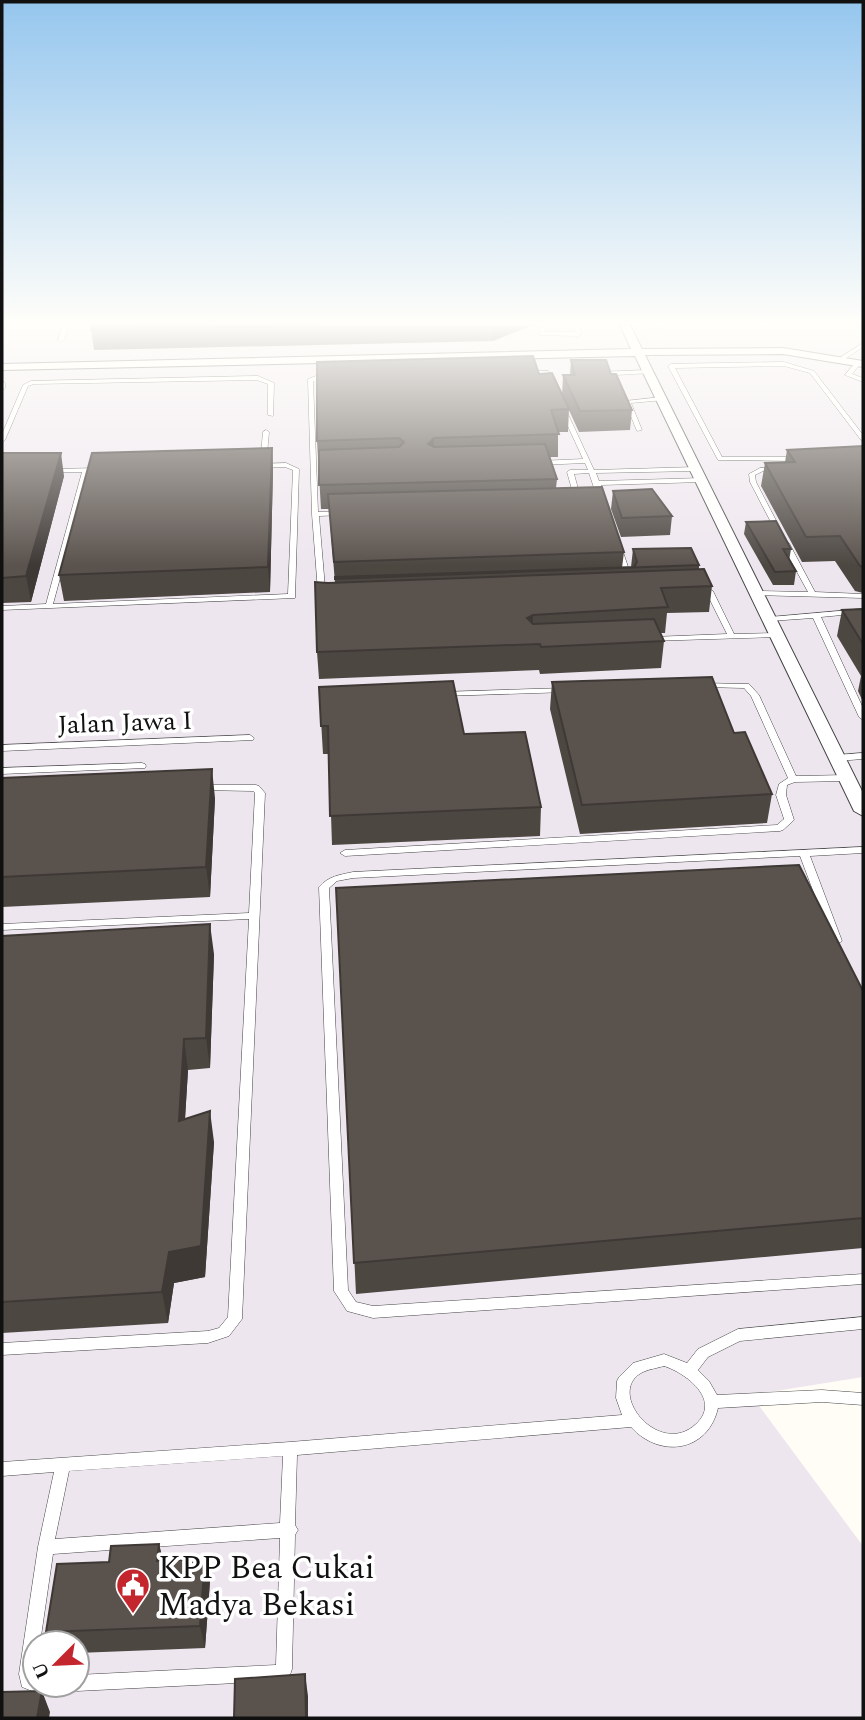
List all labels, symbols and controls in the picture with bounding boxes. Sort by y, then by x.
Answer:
street label: Jalan Jawa I [57,701,193,745]
place label: KPP Bea Cukai Madya Bekasi [158,1544,375,1630]
public building icon: KPP Bea Cukai Madya Bekasi [114,1566,152,1615]
north arrow [21,1629,91,1699]
text: U [25,1657,58,1683]

